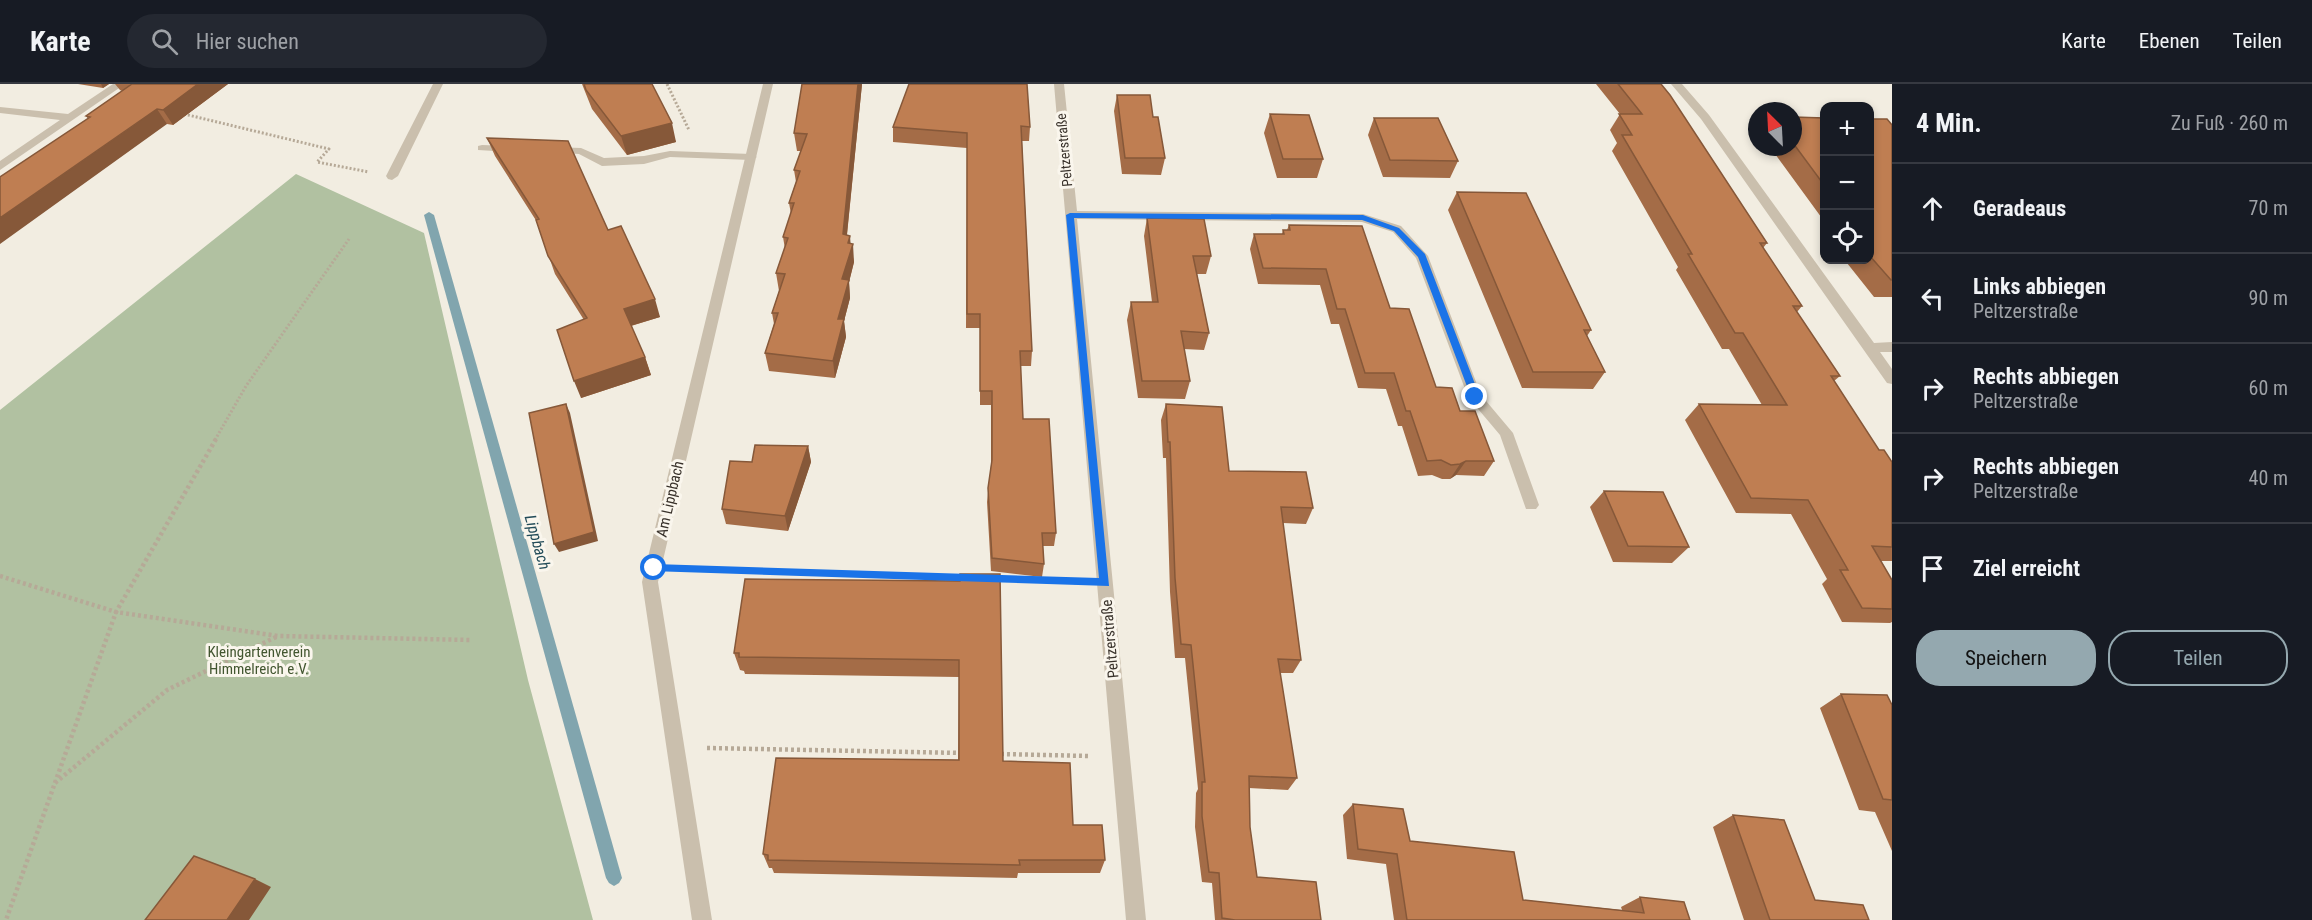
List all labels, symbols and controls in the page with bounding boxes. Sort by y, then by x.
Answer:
search box [127,14,547,68]
text: Karte [30,25,91,58]
icon: search [148,25,181,58]
text: Hier suchen [196,29,299,54]
text: Karte [2061,29,2106,53]
text: Ebenen [2139,29,2200,53]
text: Teilen [2233,29,2282,53]
north arrow [1748,102,1802,156]
map controls [1820,102,1874,264]
button: + [1820,102,1874,156]
text: 4 Min. [1916,108,1982,138]
text: Zu Fuß · 260 m [2171,111,2288,135]
street label: Peltzerstraße [1053,112,1075,187]
button: − [1820,156,1874,210]
icon: ahead [1916,192,1949,225]
text: Geradeaus [1973,196,2066,221]
text: 70 m [2249,196,2288,220]
button: locate [1820,210,1874,264]
text: Links abbiegen [1973,274,2106,299]
icon: left [1916,282,1949,315]
text: 90 m [2249,286,2288,310]
text: Peltzerstraße [1973,299,2078,323]
text: Rechts abbiegen [1973,364,2119,389]
icon: right [1916,372,1949,405]
text: 60 m [2249,376,2288,400]
route end [1461,383,1487,409]
text: Peltzerstraße [1973,389,2078,413]
text: Rechts abbiegen [1973,454,2119,479]
street label: Am Lippbach [653,459,687,539]
icon: right [1916,462,1949,495]
text: 40 m [2249,466,2288,490]
text: Peltzerstraße [1973,479,2078,503]
water label: Lippbach [521,513,554,572]
icon: arrive [1916,552,1949,585]
route start [640,554,666,580]
text: Ziel erreicht [1973,556,2080,581]
street label: Peltzerstraße [1098,599,1122,679]
button: Speichern [1916,630,2096,686]
button: Teilen [2108,630,2288,686]
park label: Kleingartenverein Himmelreich e.V. [207,643,311,678]

